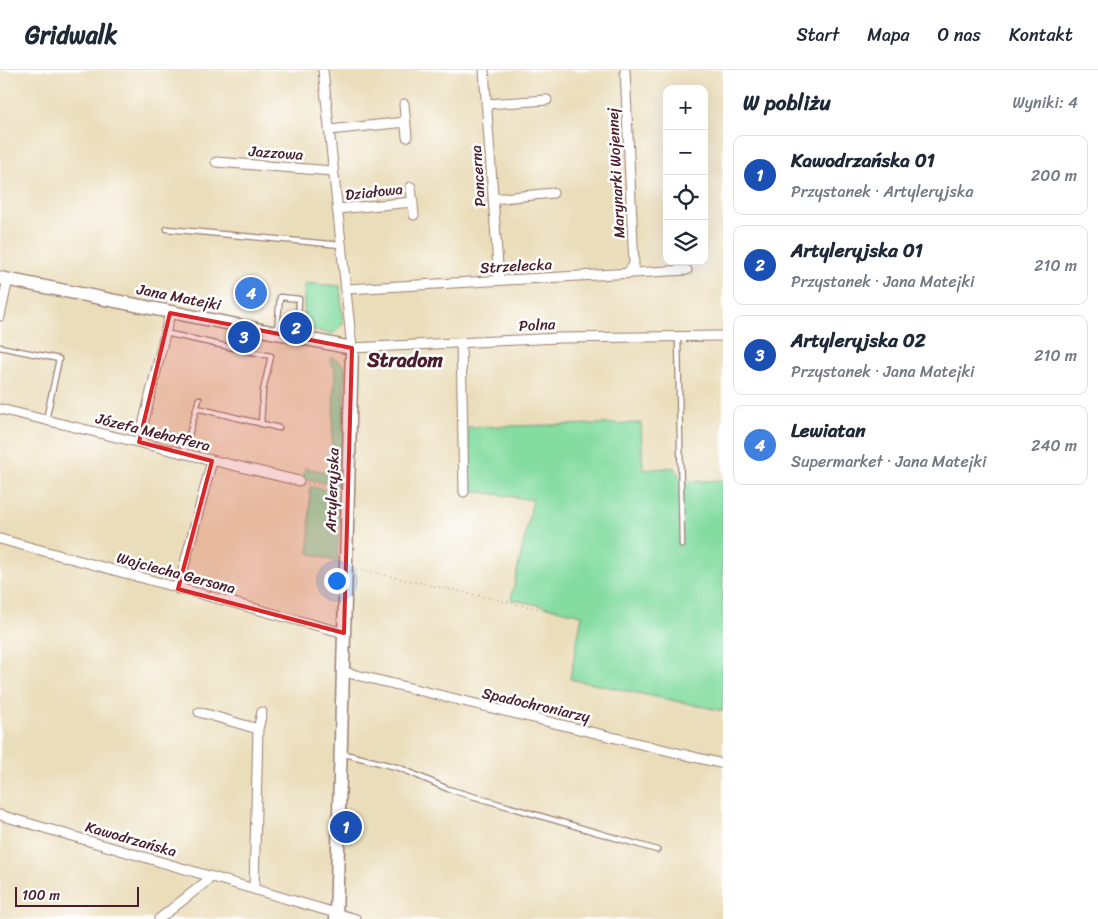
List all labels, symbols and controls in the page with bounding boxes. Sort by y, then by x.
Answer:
text: Gridwalk [25,14,117,56]
text: Start [796,19,839,51]
text: Mapa [867,19,910,51]
text: O nas [938,19,981,51]
text: Kontakt [1009,19,1073,51]
text: W pobliżu [743,84,831,122]
map controls [663,85,708,265]
button: + [663,85,708,130]
text: Wyniki: 4 [1012,88,1078,117]
street label: Marynarki Wojennej [600,106,632,239]
button: − [663,130,708,175]
street label: Jazzowa [247,138,304,168]
street label: Pancerna [463,144,493,208]
text: Kawodrzańska 01 [791,144,935,177]
text: 1 [757,161,763,190]
text: 200 m [1031,161,1077,190]
button: locate [663,175,708,220]
street label: Działowa [344,176,405,208]
text: Przystanek · Artyleryjska [791,177,973,206]
button: layers [663,220,708,265]
text: Artyleryjska 01 [791,234,923,267]
street label: Strzelecka [479,251,553,281]
text: 2 [755,251,765,280]
text: 210 m [1034,251,1077,280]
text: Przystanek · Jana Matejki [791,267,974,296]
pin: 4 [235,274,267,312]
street label: Jana Matejki [134,276,224,318]
pin: 2 [280,309,312,347]
street label: Polna [518,311,556,339]
pin: 3 [228,318,260,356]
text: Artyleryjska 02 [791,324,926,357]
text: 3 [756,341,764,370]
text: 210 m [1034,341,1077,370]
district label: Stradom [366,343,443,378]
text: Przystanek · Jana Matejki [791,357,974,386]
street label: Józefa Mehoffera [92,405,213,459]
text: Lewiatan [791,414,866,447]
text: 4 [755,431,765,460]
text: 240 m [1031,431,1077,460]
street label: Artyleryjska [318,447,346,534]
text: Supermarket · Jana Matejki [791,447,986,476]
street label: Wojciecha Gersona [114,545,239,601]
your location [324,568,350,594]
street label: Spadochroniarzy [479,680,593,730]
pin: 1 [330,808,362,846]
street label: Kawodrzańska [82,814,180,865]
text: 100 m [22,883,60,908]
scale bar [15,884,139,907]

